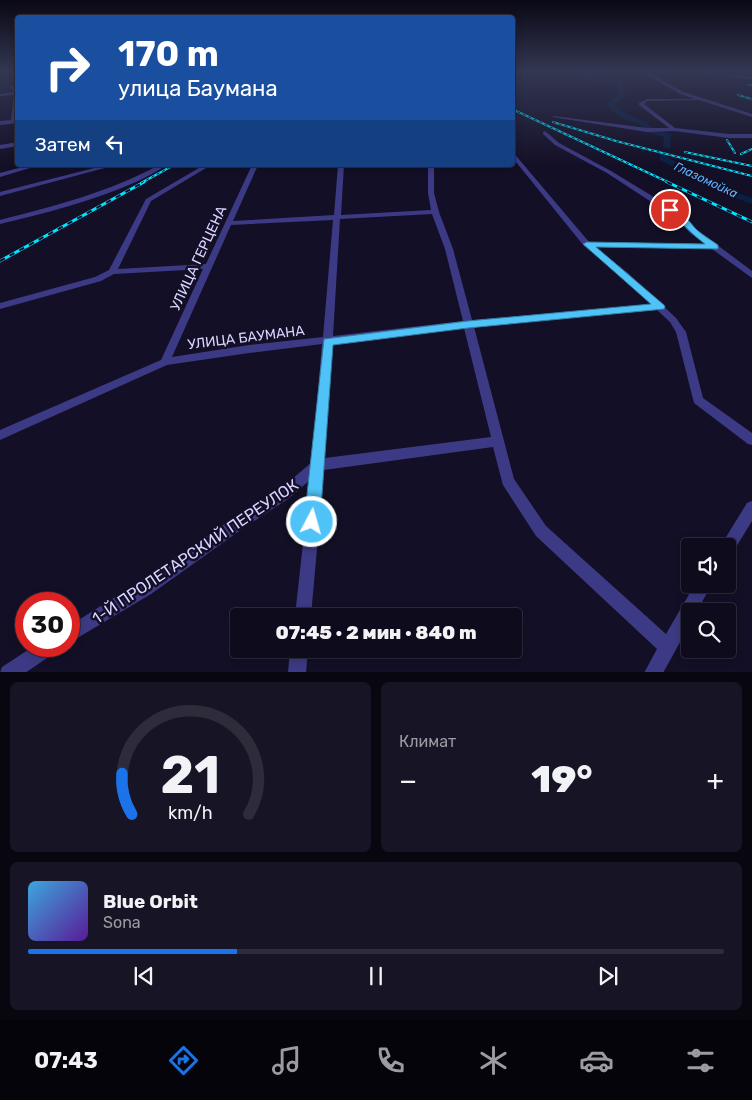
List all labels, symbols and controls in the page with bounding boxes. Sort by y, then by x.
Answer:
text: 170 m [118,33,219,75]
icon: right [35,35,100,100]
text: улица Баумана [118,75,278,102]
icon: left [101,130,129,158]
text: Затем [35,133,91,156]
water label: Глазомойка [672,159,740,201]
pin [649,189,691,231]
icon: arrive [656,196,684,224]
street label: УЛИЦА ГЕРЦЕНА [167,202,231,314]
street label: УЛИЦА БАУМАНА [187,322,306,353]
street label: 1-Й ПРОЛЕТАРСКИЙ ПЕРЕУЛОК [88,475,302,628]
position arrow [285,495,337,547]
map controls [681,538,736,658]
button: sound [681,538,736,593]
speed limit sign: 30 [15,592,80,657]
button: search [681,603,736,658]
text: 07:45 · 2 мин · 840 m [275,621,477,644]
text: Климат [399,732,456,751]
text: 21 [161,744,220,806]
text: 19° [531,756,592,802]
text: − [399,764,417,797]
text: + [707,764,724,797]
text: km/h [168,802,213,823]
text: Blue Orbit [103,890,198,913]
text: Sona [103,913,141,932]
icon: previous [130,962,158,990]
icon: pause [362,962,390,990]
icon: next [594,962,622,990]
icon: directions [166,1043,201,1078]
icon: music [269,1043,304,1078]
icon: phone [373,1043,408,1078]
icon: climate [476,1043,511,1078]
icon: car [579,1043,614,1078]
icon: filters [683,1043,718,1078]
text: 07:43 [34,1047,98,1074]

